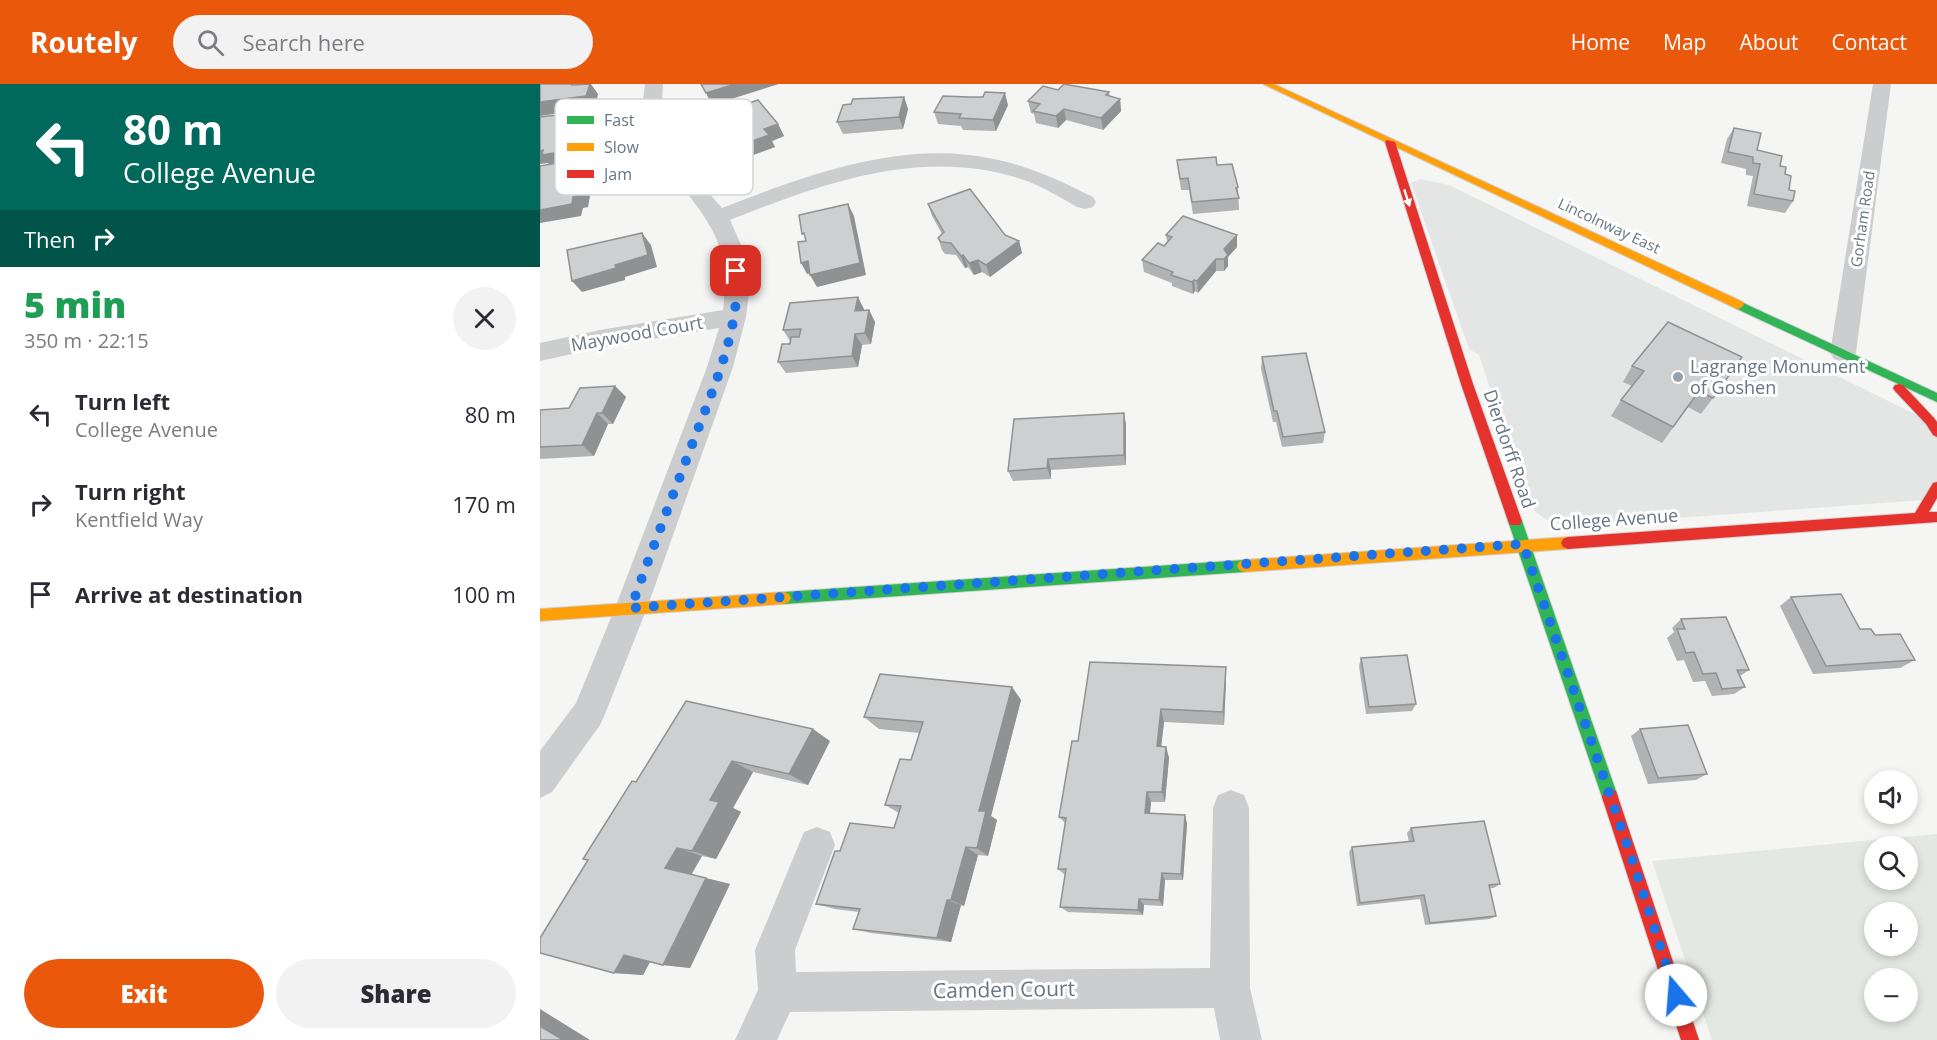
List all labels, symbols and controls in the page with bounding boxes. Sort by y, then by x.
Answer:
search box [173,15,593,69]
text: Routely [30,23,137,61]
icon: search [194,26,227,59]
text: Search here [242,27,365,57]
text: Home [1571,28,1630,56]
text: Map [1663,28,1706,56]
text: About [1739,28,1799,56]
text: Contact [1832,28,1907,56]
legend [555,99,753,195]
text: 80 m [123,100,223,157]
icon: left [24,108,102,186]
text: Fast [604,109,635,131]
text: Slow [604,136,639,158]
text: College Avenue [123,154,316,191]
text: Jam [602,163,632,185]
street label: Gorham Road [1845,169,1879,268]
one-way arrow [1403,189,1413,207]
street label: Lincolnway East [1555,193,1664,258]
icon: right [87,222,120,255]
text: Then [24,224,75,254]
pin [710,245,761,296]
icon: arrive [719,254,752,287]
text: 5 min [24,280,126,329]
button: close [453,287,516,350]
street label: Maywood Court [569,310,705,356]
text: 350 m · 22:15 [24,327,149,354]
place label: Lagrange Monument of Goshen [1690,354,1865,399]
marker: Lagrange Monument of Goshen [1671,370,1685,384]
text: Turn left [75,386,170,416]
street label: Dierdorff Road [1478,386,1541,511]
icon: left [24,398,57,431]
text: 80 m [465,399,516,429]
text: College Avenue [75,416,218,443]
text: Turn right [75,476,186,506]
icon: right [24,488,57,521]
text: 170 m [452,489,516,519]
street label: College Avenue [1549,503,1679,535]
text: Kentfield Way [75,506,203,533]
icon: arrive [24,578,57,611]
text: Arrive at destination [75,579,303,609]
text: 100 m [452,579,516,609]
map controls [1864,770,1918,1022]
button: sound [1864,770,1918,824]
button: search [1864,836,1918,890]
button: + [1864,902,1918,956]
button: Exit [24,959,264,1028]
button: Share [276,959,516,1028]
position arrow [1644,963,1708,1027]
button: − [1864,968,1918,1022]
street label: Camden Court [933,974,1075,1004]

